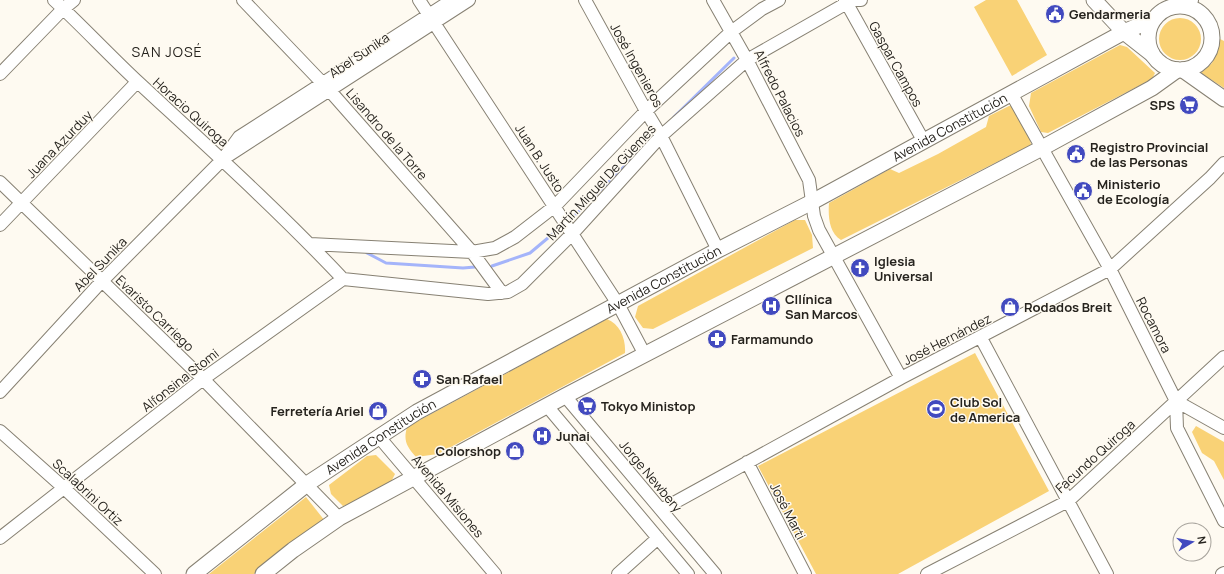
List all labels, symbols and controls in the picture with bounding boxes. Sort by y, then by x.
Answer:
public building icon: Gendarmeria [1044,3,1066,25]
place label: Gendarmeria [1069,5,1151,23]
street label: Gaspar Campos [865,18,927,110]
street label: José Ingenieros [606,20,668,111]
street label: Abel Sunika [325,28,393,82]
district label: SAN JOSÉ [131,42,203,61]
street label: Alfredo Palacios [750,46,810,140]
street label: Horacio Quiroga [149,73,233,151]
street label: Lisandro de la Torre [342,84,432,184]
street label: Avenida Constitución [889,88,1010,166]
supermarket icon: SPS [1178,94,1200,116]
place label: SPS [1150,96,1175,114]
street label: Juana Azurduy [22,106,96,182]
street label: Juan B. Justo [511,120,569,196]
street label: Martín Miguel De Güemes [542,120,660,244]
place label: Registro Provincial de las Personas [1090,138,1208,171]
public building icon: Registro Provincial de las Personas [1065,143,1087,165]
place label: Ministerio de Ecología [1097,175,1169,208]
public building icon: Ministerio de Ecología [1072,180,1094,202]
street label: Abel Sunika [69,233,131,295]
street label: Avenida Constitución [603,241,724,318]
place label: Iglesia Universal [874,252,933,285]
church icon: Iglesia Universal [849,257,871,279]
street label: Evaristo Carriego [112,271,198,355]
place label: Cllínica San Marcos [785,290,858,323]
street label: Rocamora [1132,294,1176,356]
hospital icon: Cllínica San Marcos [760,295,782,317]
shop icon: Rodados Breit [999,296,1021,318]
place label: Rodados Breit [1024,298,1112,316]
street label: José Hernández [900,309,994,369]
pharmacy icon: Farmamundo [706,328,728,350]
place label: Farmamundo [731,330,813,348]
street label: Alfonsina Stomi [138,344,222,416]
pharmacy icon: San Rafael [411,368,433,390]
place label: San Rafael [436,370,503,388]
place label: Club Sol de America [950,393,1020,426]
street label: Avenida Constitución [322,395,439,479]
supermarket icon: Tokyo Ministop [576,395,598,417]
place label: Tokyo Ministop [601,397,695,415]
sports icon: Club Sol de America [925,398,947,420]
shop icon: Ferretería Ariel [367,400,389,422]
place label: Ferretería Ariel [270,402,364,420]
street label: Facundo Quiroga [1051,415,1139,497]
hospital icon: Junai [531,425,553,447]
place label: Junai [556,427,590,445]
street label: Jorge Newbery [615,436,687,516]
shop icon: Colorshop [504,440,526,462]
place label: Colorshop [436,442,501,460]
street label: Avenida Misiones [408,451,488,542]
street label: Scalabrini Ortiz [49,455,127,530]
street label: José Marti [766,479,810,543]
north arrow [1172,522,1212,562]
text: N [1194,535,1210,545]

